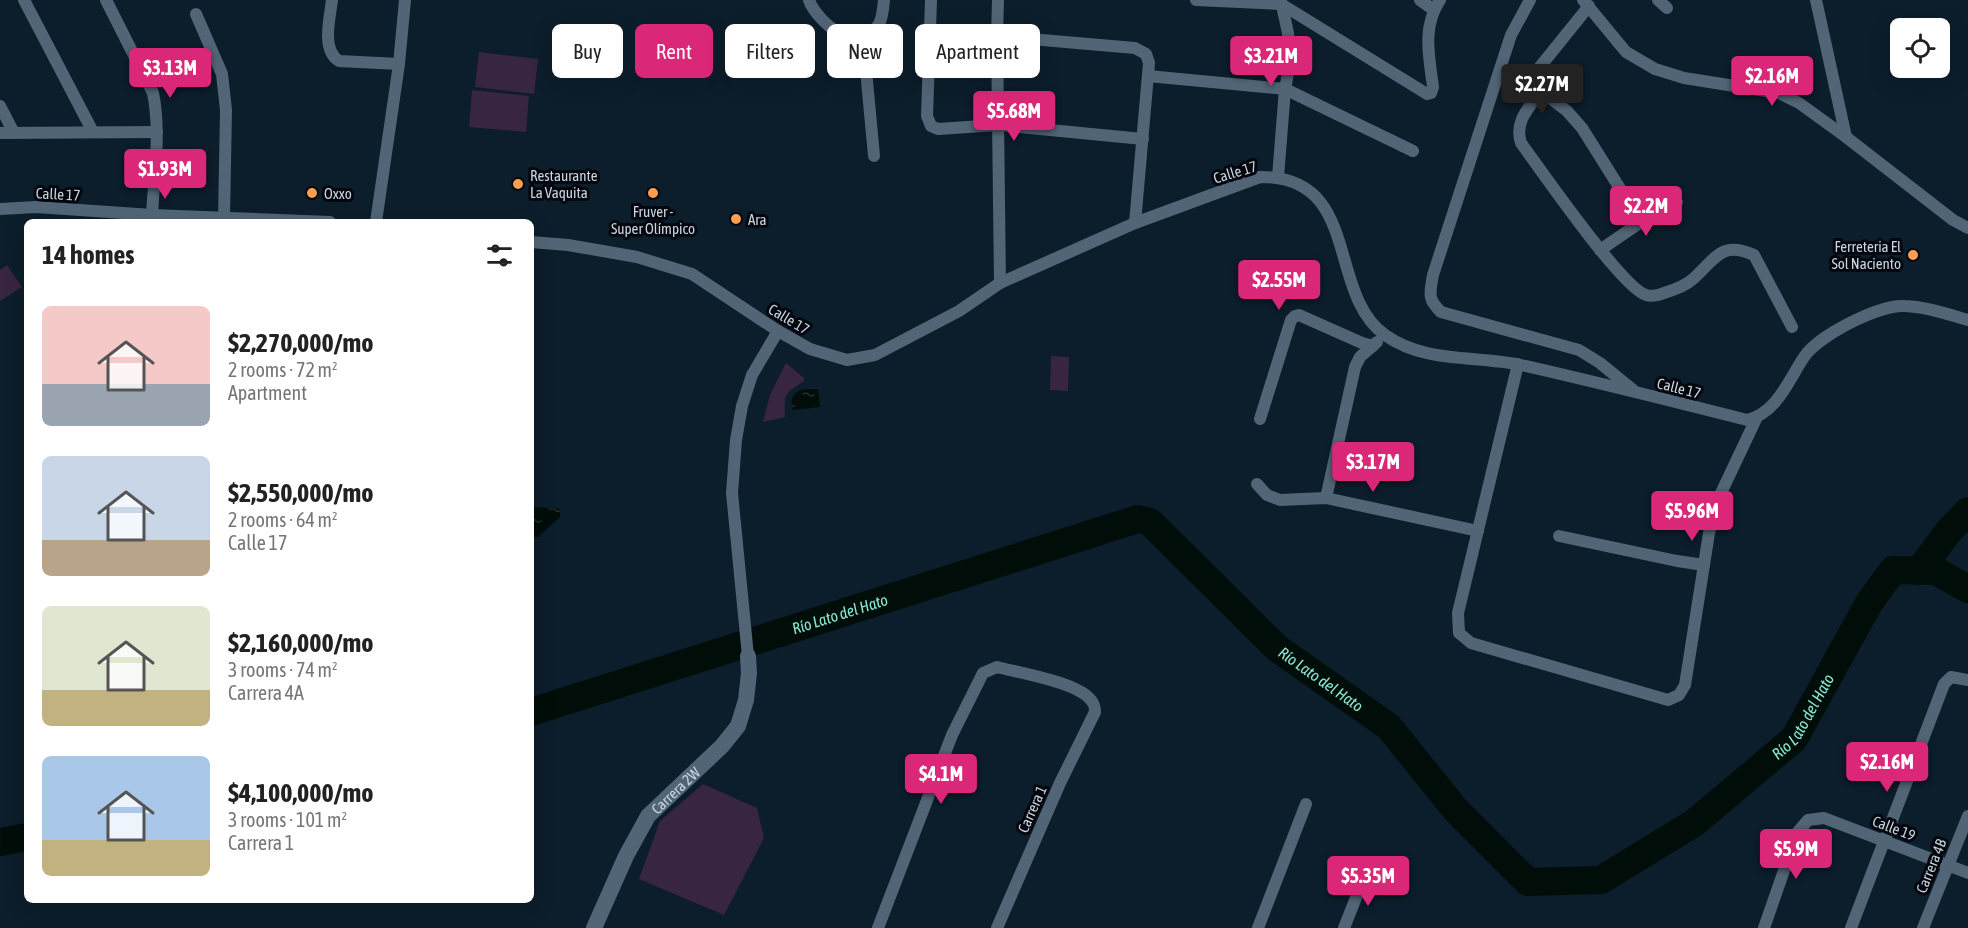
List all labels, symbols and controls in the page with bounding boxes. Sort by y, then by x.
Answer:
map controls [1890,18,1950,78]
button: locate [1890,18,1950,78]
chip: Buy [552,24,623,78]
chip: Rent [635,24,713,78]
chip: Filters [725,24,815,78]
chip: New [827,24,903,78]
chip: Apartment [915,24,1040,78]
pin: $3.21M [1222,36,1320,87]
text: $3.21M [1244,44,1298,67]
pin: $3.13M [121,48,219,99]
text: $3.13M [143,56,197,79]
pin: $2.16M [1723,56,1821,107]
pin: $2.27M [1493,64,1591,115]
text: $2.16M [1745,64,1799,87]
text: $2.27M [1515,72,1569,95]
pin: $5.68M [965,91,1063,142]
text: $5.68M [987,99,1041,122]
pin: $1.93M [116,149,214,200]
text: $1.93M [138,157,192,180]
street label: Calle 17 [1211,157,1259,187]
place label: Restaurante La Vaquita [530,167,598,201]
marker: Restaurante La Vaquita [511,177,525,191]
street label: Calle 17 [35,184,81,204]
place label: Oxxo [324,185,352,202]
marker: Oxxo [305,186,319,200]
marker: Fruver - Super Olímpico [646,186,660,200]
pin: $2.2M [1604,186,1688,237]
text: $2.2M [1624,194,1668,217]
place label: Fruver - Super Olímpico [611,203,695,237]
place label: Ara [748,211,766,228]
marker: Ara [729,212,743,226]
place label: Ferreteria El Sol Naciento [1831,238,1901,272]
icon: filters [483,239,516,272]
text: 14 homes [42,240,135,270]
marker: Ferreteria El Sol Naciento [1906,248,1920,262]
pin: $2.55M [1230,260,1328,311]
text: $2.55M [1252,268,1306,291]
street label: Calle 17 [766,300,812,338]
text: $2,270,000/mo [228,328,373,358]
icon: home [90,330,162,402]
text: 2 rooms · 72 m² [228,358,338,381]
street label: Calle 17 [1655,374,1703,402]
text: Apartment [228,381,307,404]
pin: $3.17M [1324,442,1422,493]
text: $3.17M [1346,450,1400,473]
text: $2,550,000/mo [228,478,373,508]
icon: home [90,480,162,552]
pin: $5.96M [1643,491,1741,542]
text: $5.96M [1665,499,1719,522]
text: 2 rooms · 64 m² [228,508,338,531]
text: Calle 17 [228,531,287,554]
water label: Río Lato del Hato [790,590,890,637]
text: $2,160,000/mo [228,628,373,658]
icon: home [90,630,162,702]
water label: Río Lato del Hato [1275,643,1367,715]
text: 3 rooms · 74 m² [228,658,338,681]
water label: Río Lato del Hato [1768,671,1837,763]
text: Carrera 4A [228,681,304,704]
pin: $2.16M [1838,742,1936,793]
text: $2.16M [1860,750,1914,773]
pin: $4.1M [899,754,983,805]
text: $4.1M [919,762,963,785]
street label: Carrera 2W [647,763,703,817]
text: $4,100,000/mo [228,778,373,808]
icon: home [90,780,162,852]
street label: Carrera 1 [1014,783,1050,835]
text: 3 rooms · 101 m² [228,808,347,831]
street label: Calle 19 [1870,812,1918,844]
pin: $5.9M [1754,829,1838,880]
text: Carrera 1 [228,831,294,854]
text: $5.9M [1774,837,1818,860]
street label: Carrera 4B [1912,837,1950,895]
pin: $5.35M [1319,856,1417,907]
text: $5.35M [1341,864,1395,887]

